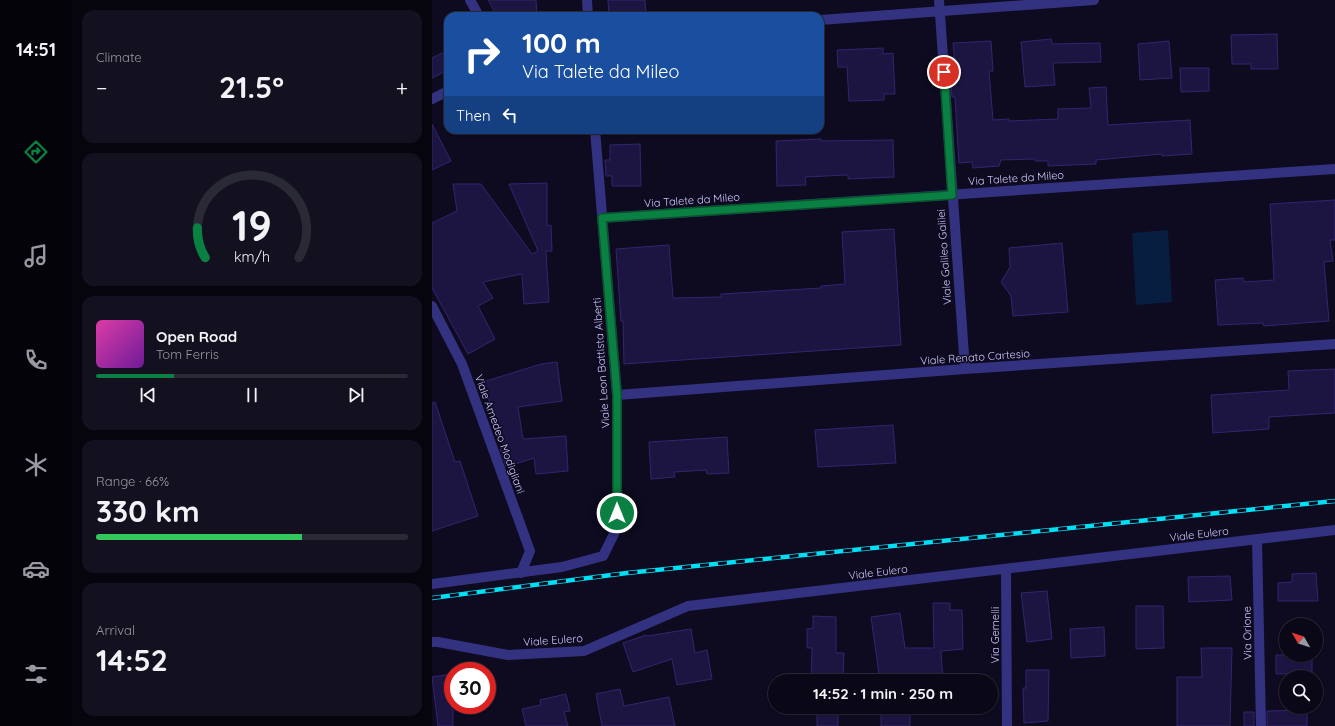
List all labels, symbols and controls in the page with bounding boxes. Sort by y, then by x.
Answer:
text: 100 m [522,25,601,60]
icon: right [456,28,508,80]
text: 14:51 [16,38,56,61]
text: Climate [96,49,142,65]
pin [927,55,961,89]
text: Via Talete da Mileo [522,60,679,83]
icon: arrive [933,61,955,83]
text: 21.5° [219,68,284,106]
text: − [96,74,107,102]
text: + [396,74,408,102]
icon: left [499,104,521,126]
text: Then [456,106,491,125]
icon: directions [22,138,50,166]
street label: Via Talete da Mileo [968,168,1065,188]
street label: Via Talete da Mileo [644,190,741,210]
text: 19 [232,199,272,251]
street label: Viale Galileo Galilei [934,209,954,305]
icon: music [22,242,50,270]
text: km/h [234,247,270,265]
street label: Viale Leon Battista Alberti [589,297,613,429]
text: Open Road [156,327,237,346]
icon: phone [22,346,50,374]
text: Tom Ferris [156,346,219,362]
street label: Viale Renato Cartesio [920,346,1031,368]
street label: Viale Amedeo Modigliani [472,373,528,495]
icon: previous [137,384,159,406]
icon: pause [241,384,263,406]
icon: next [345,384,367,406]
icon: climate [22,451,50,479]
text: Range · 66% [96,473,169,489]
text: 330 km [96,492,200,530]
position arrow [596,492,638,534]
street label: Viale Eulero [1169,523,1230,545]
icon: car [22,555,50,583]
street label: Viale Eulero [848,561,909,583]
street label: Via Orione [1240,606,1254,660]
street label: Via Gemelli [988,607,1002,663]
north arrow [1279,618,1323,662]
map controls [1279,618,1323,714]
text: Arrival [96,622,135,638]
street label: Viale Eulero [523,631,584,649]
text: 14:52 [96,641,168,679]
icon: filters [22,660,50,688]
speed limit sign: 30 [444,662,496,714]
button: search [1279,670,1323,714]
text: 14:52 · 1 min · 250 m [813,684,953,703]

